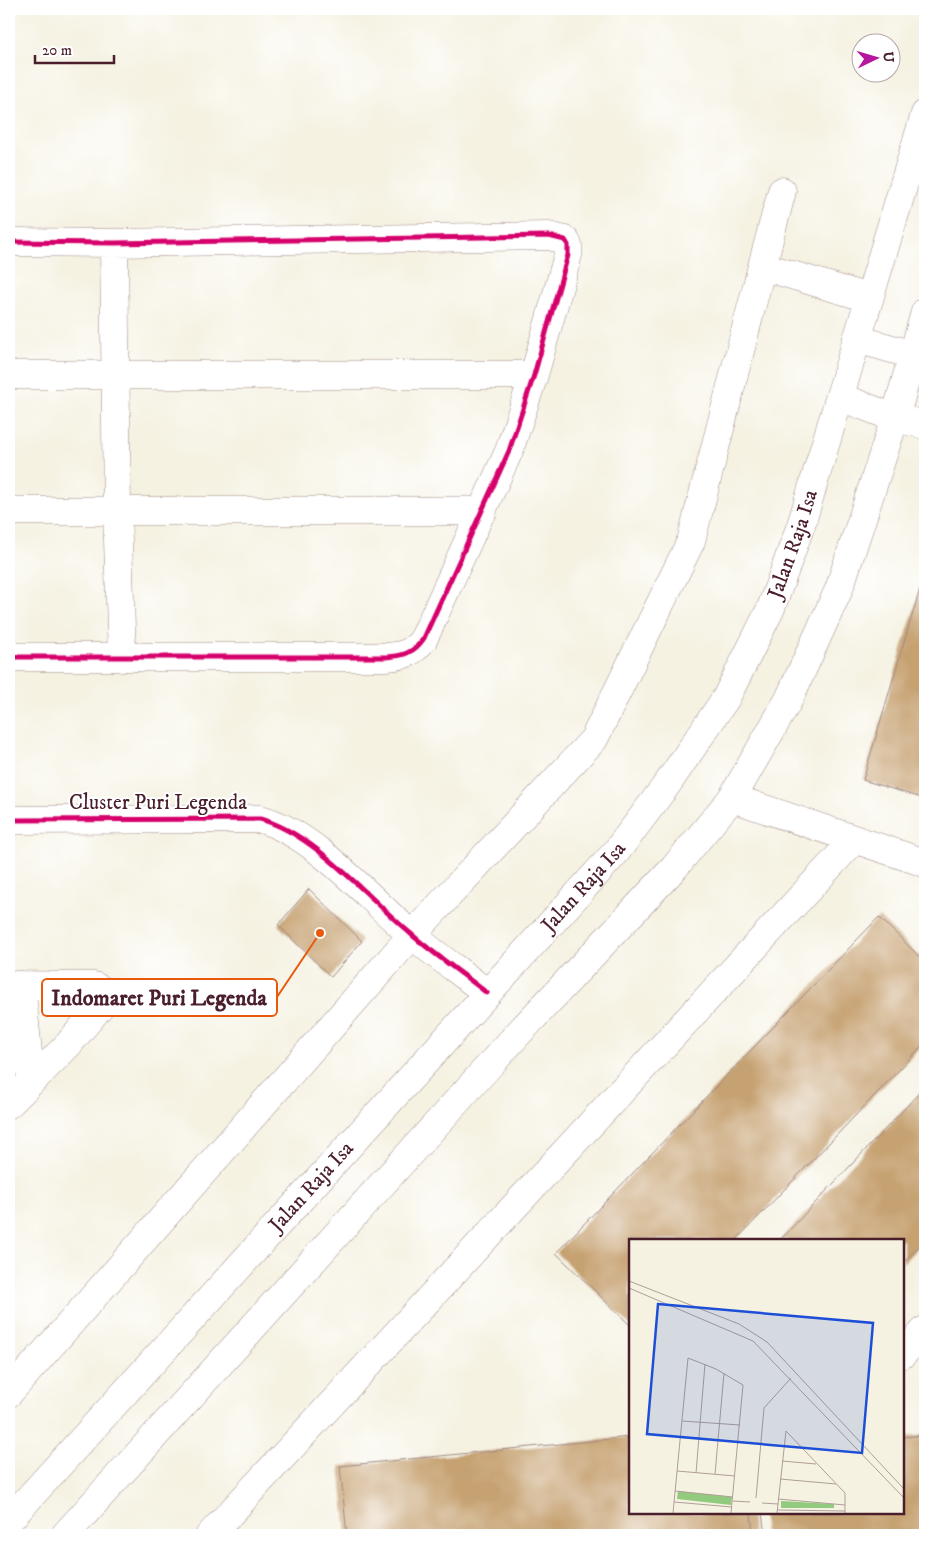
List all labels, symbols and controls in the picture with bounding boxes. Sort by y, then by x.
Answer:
scale bar [35,32,114,64]
north arrow [852,32,902,82]
text: 20 m [42,41,72,60]
text: U [879,51,897,63]
street label: Jalan Raja Isa [762,487,824,604]
street label: Cluster Puri Legenda [69,790,247,816]
street label: Jalan Raja Isa [535,837,632,939]
callout: Indomaret Puri Legenda [42,979,277,1016]
text: Indomaret Puri Legenda [51,985,267,1012]
street label: Jalan Raja Isa [262,1136,359,1239]
inset map [629,1239,904,1514]

